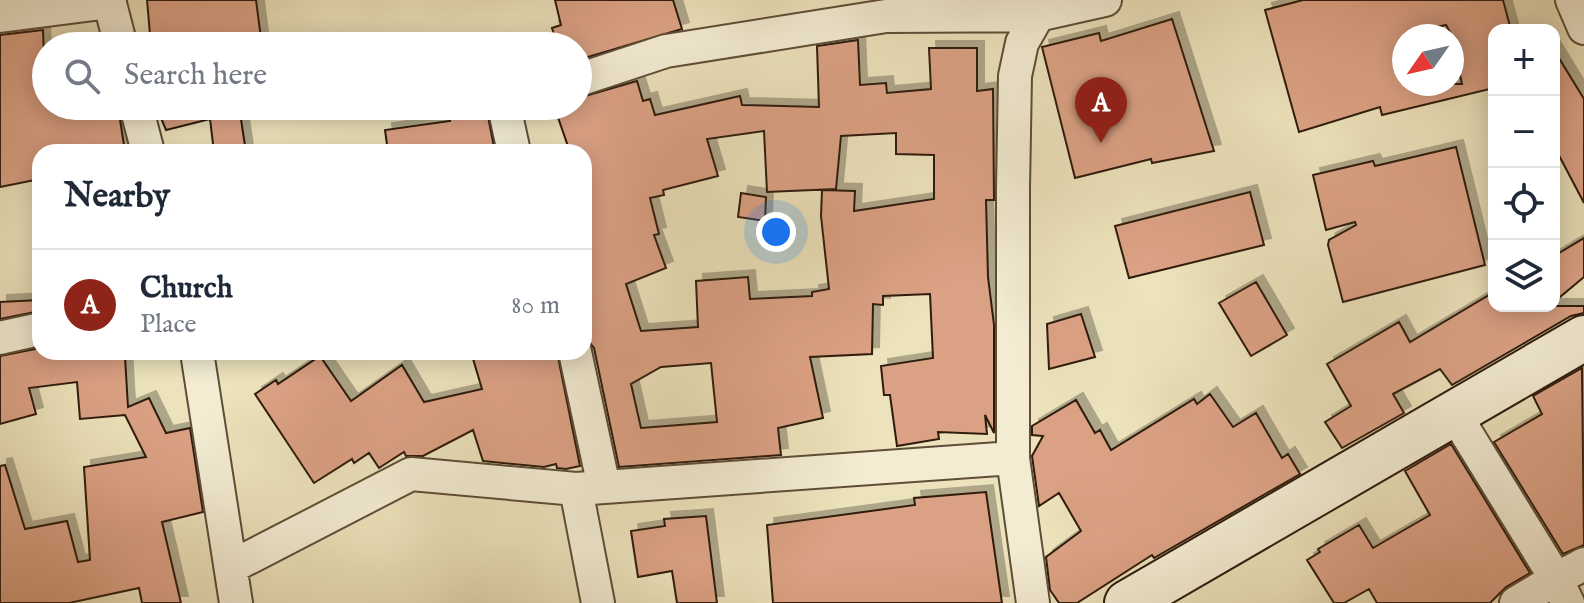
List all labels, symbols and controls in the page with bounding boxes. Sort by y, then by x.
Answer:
north arrow [1392,24,1464,96]
map controls [1488,24,1560,312]
button: + [1488,24,1560,96]
search box [32,32,592,120]
icon: search [60,54,104,98]
text: Search here [124,57,267,95]
pin: A [1075,77,1127,143]
button: − [1488,96,1560,168]
button: locate [1488,168,1560,240]
text: Nearby [64,175,170,218]
your location [756,212,796,252]
button: layers [1488,240,1560,312]
text: Church [140,270,233,308]
text: A [81,289,99,322]
text: 80 m [511,289,560,322]
text: Place [140,308,196,341]

